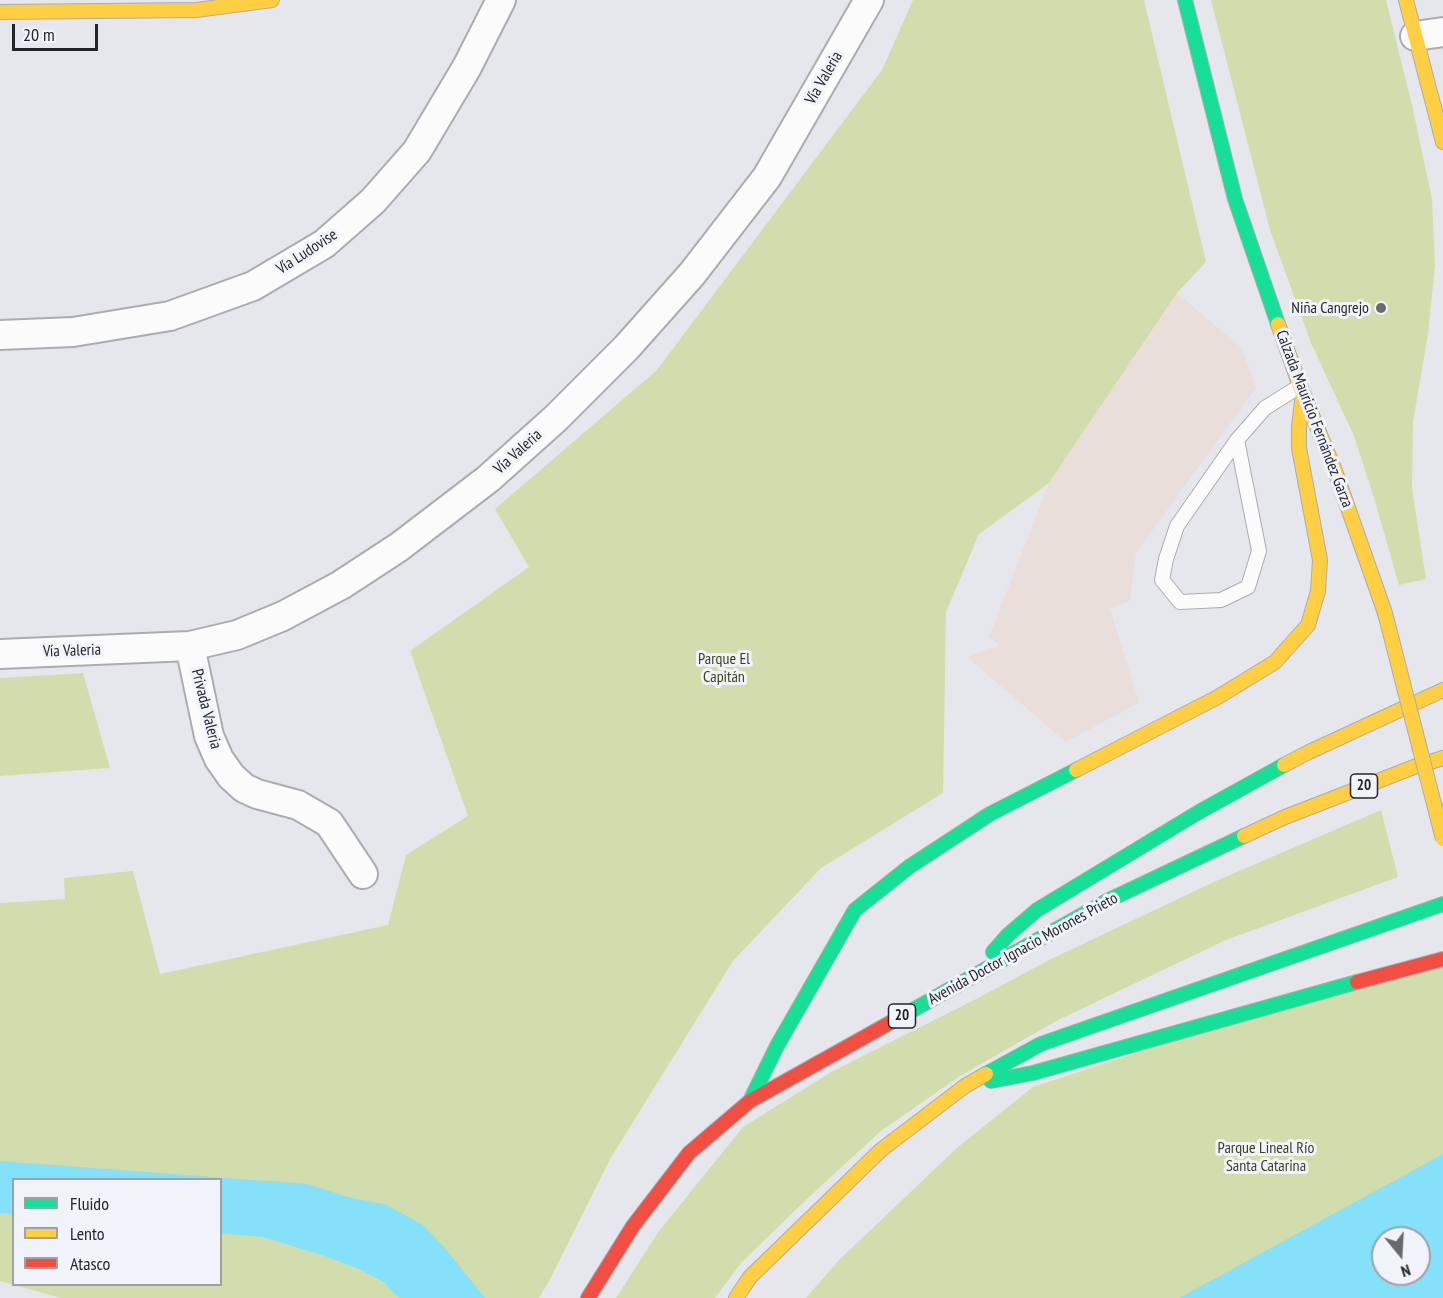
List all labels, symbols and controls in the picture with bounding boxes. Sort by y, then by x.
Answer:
scale bar [15,12,100,50]
text: 20 m [23,23,55,46]
street label: Vía Valeria [801,48,847,108]
street label: Vía Ludovise [273,225,341,279]
place label: Niña Cangrejo [1291,298,1369,318]
marker: Niña Cangrejo [1374,301,1388,315]
street label: Calzada Mauricio Fernández Garza [1271,328,1357,510]
street label: Vía Valeria [490,426,546,478]
street label: Vía Valeria [43,640,101,662]
park label: Parque El Capitán [698,649,750,687]
street label: Privada Valeria [187,667,225,751]
road number: 20 [1350,774,1378,798]
street label: Avenida Doctor Ignacio Morones Prieto [925,889,1121,1009]
road number: 20 [888,1004,916,1028]
park label: Parque Lineal Río Santa Catarina [1218,1138,1314,1176]
legend [12,1178,222,1286]
text: Fluido [70,1192,109,1215]
text: Lento [70,1222,105,1245]
north arrow [1371,1226,1431,1286]
text: Atasco [70,1252,110,1275]
text: N [1399,1260,1413,1282]

